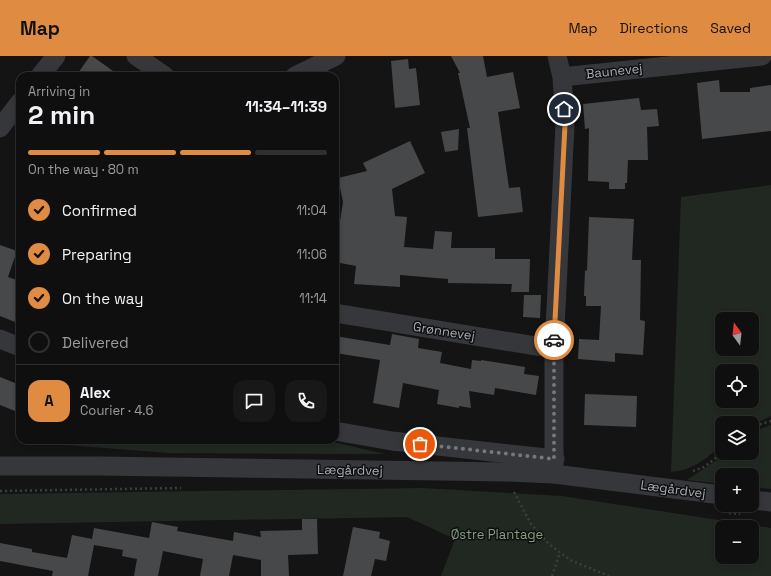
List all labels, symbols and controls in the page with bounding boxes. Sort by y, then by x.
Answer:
text: Map [20,16,60,41]
text: Map [568,19,598,37]
text: Directions [620,19,688,37]
text: Saved [710,19,751,37]
street label: Baunevej [585,60,643,82]
text: Arriving in [28,83,90,100]
pin [547,92,581,126]
text: 11:34–11:39 [245,97,327,116]
text: 2 min [28,98,95,132]
icon: home [553,98,575,120]
text: On the way · 80 m [28,161,139,178]
icon: check [28,199,50,221]
text: Confirmed [62,201,137,220]
text: 11:04 [296,202,327,219]
icon: check [28,243,50,265]
text: Preparing [62,245,132,264]
text: 11:06 [297,246,327,263]
icon: check [28,287,50,309]
text: On the way [62,289,143,308]
text: 11:14 [299,290,327,307]
north arrow [715,312,759,356]
map controls [715,312,759,564]
street label: Grønnevej [412,318,476,344]
courier [534,320,574,360]
icon: car [543,329,565,351]
text: Delivered [62,333,129,352]
button: locate [715,364,759,408]
button: chat [233,380,275,422]
button: phone [285,380,327,422]
text: Alex [80,383,111,402]
text: A [44,391,54,410]
text: Courier · 4.6 [80,402,153,419]
button: layers [715,416,759,460]
pin [403,427,437,461]
icon: bag [409,433,431,455]
street label: Lægårdvej [317,461,383,479]
button: + [715,468,759,512]
street label: Lægårdvej [639,476,707,502]
button: − [715,520,759,564]
park label: Østre Plantage [451,526,543,543]

